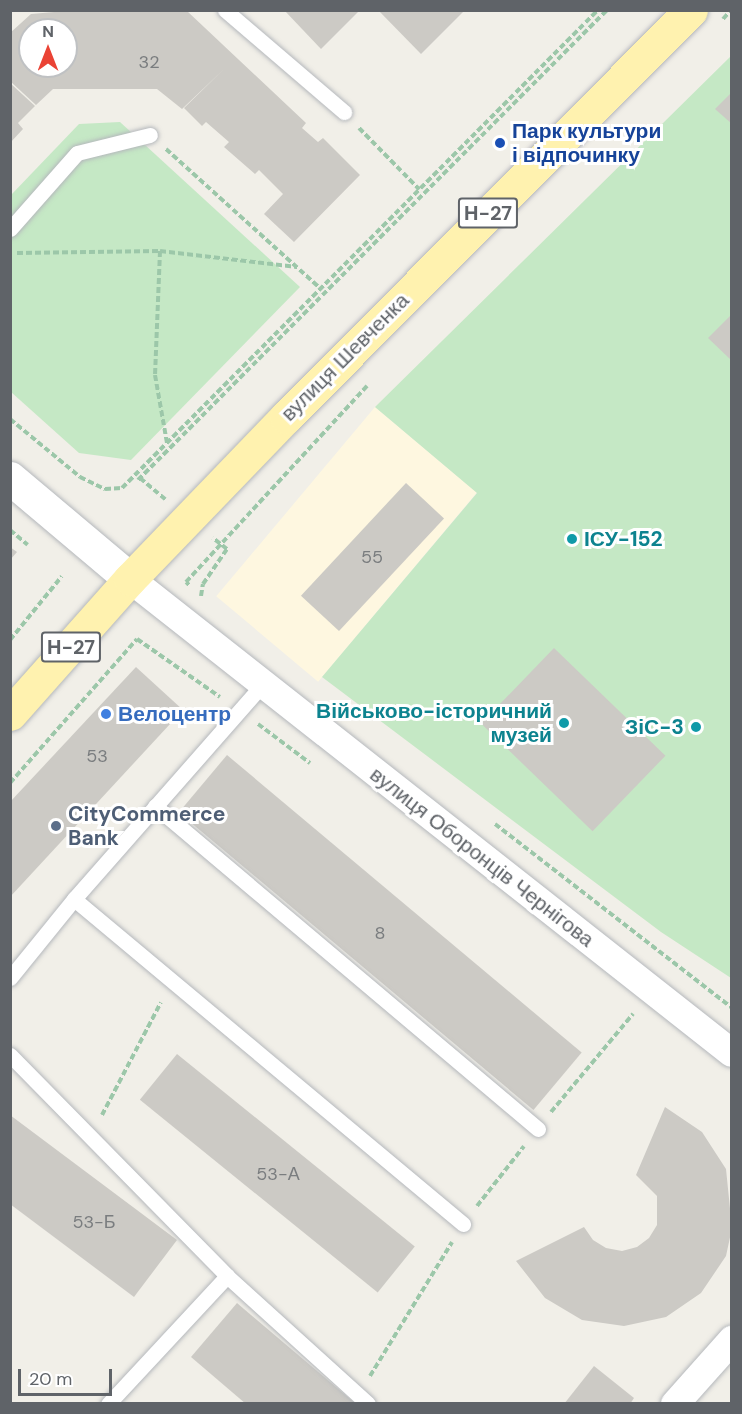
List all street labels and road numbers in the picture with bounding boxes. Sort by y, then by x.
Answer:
road number: Н-27 [456,196,520,230]
street label: вулиця Шевченка [276,288,414,426]
road number: Н-27 [40,630,103,664]
street label: вулиця Оборонців Чернігова [365,762,599,952]

